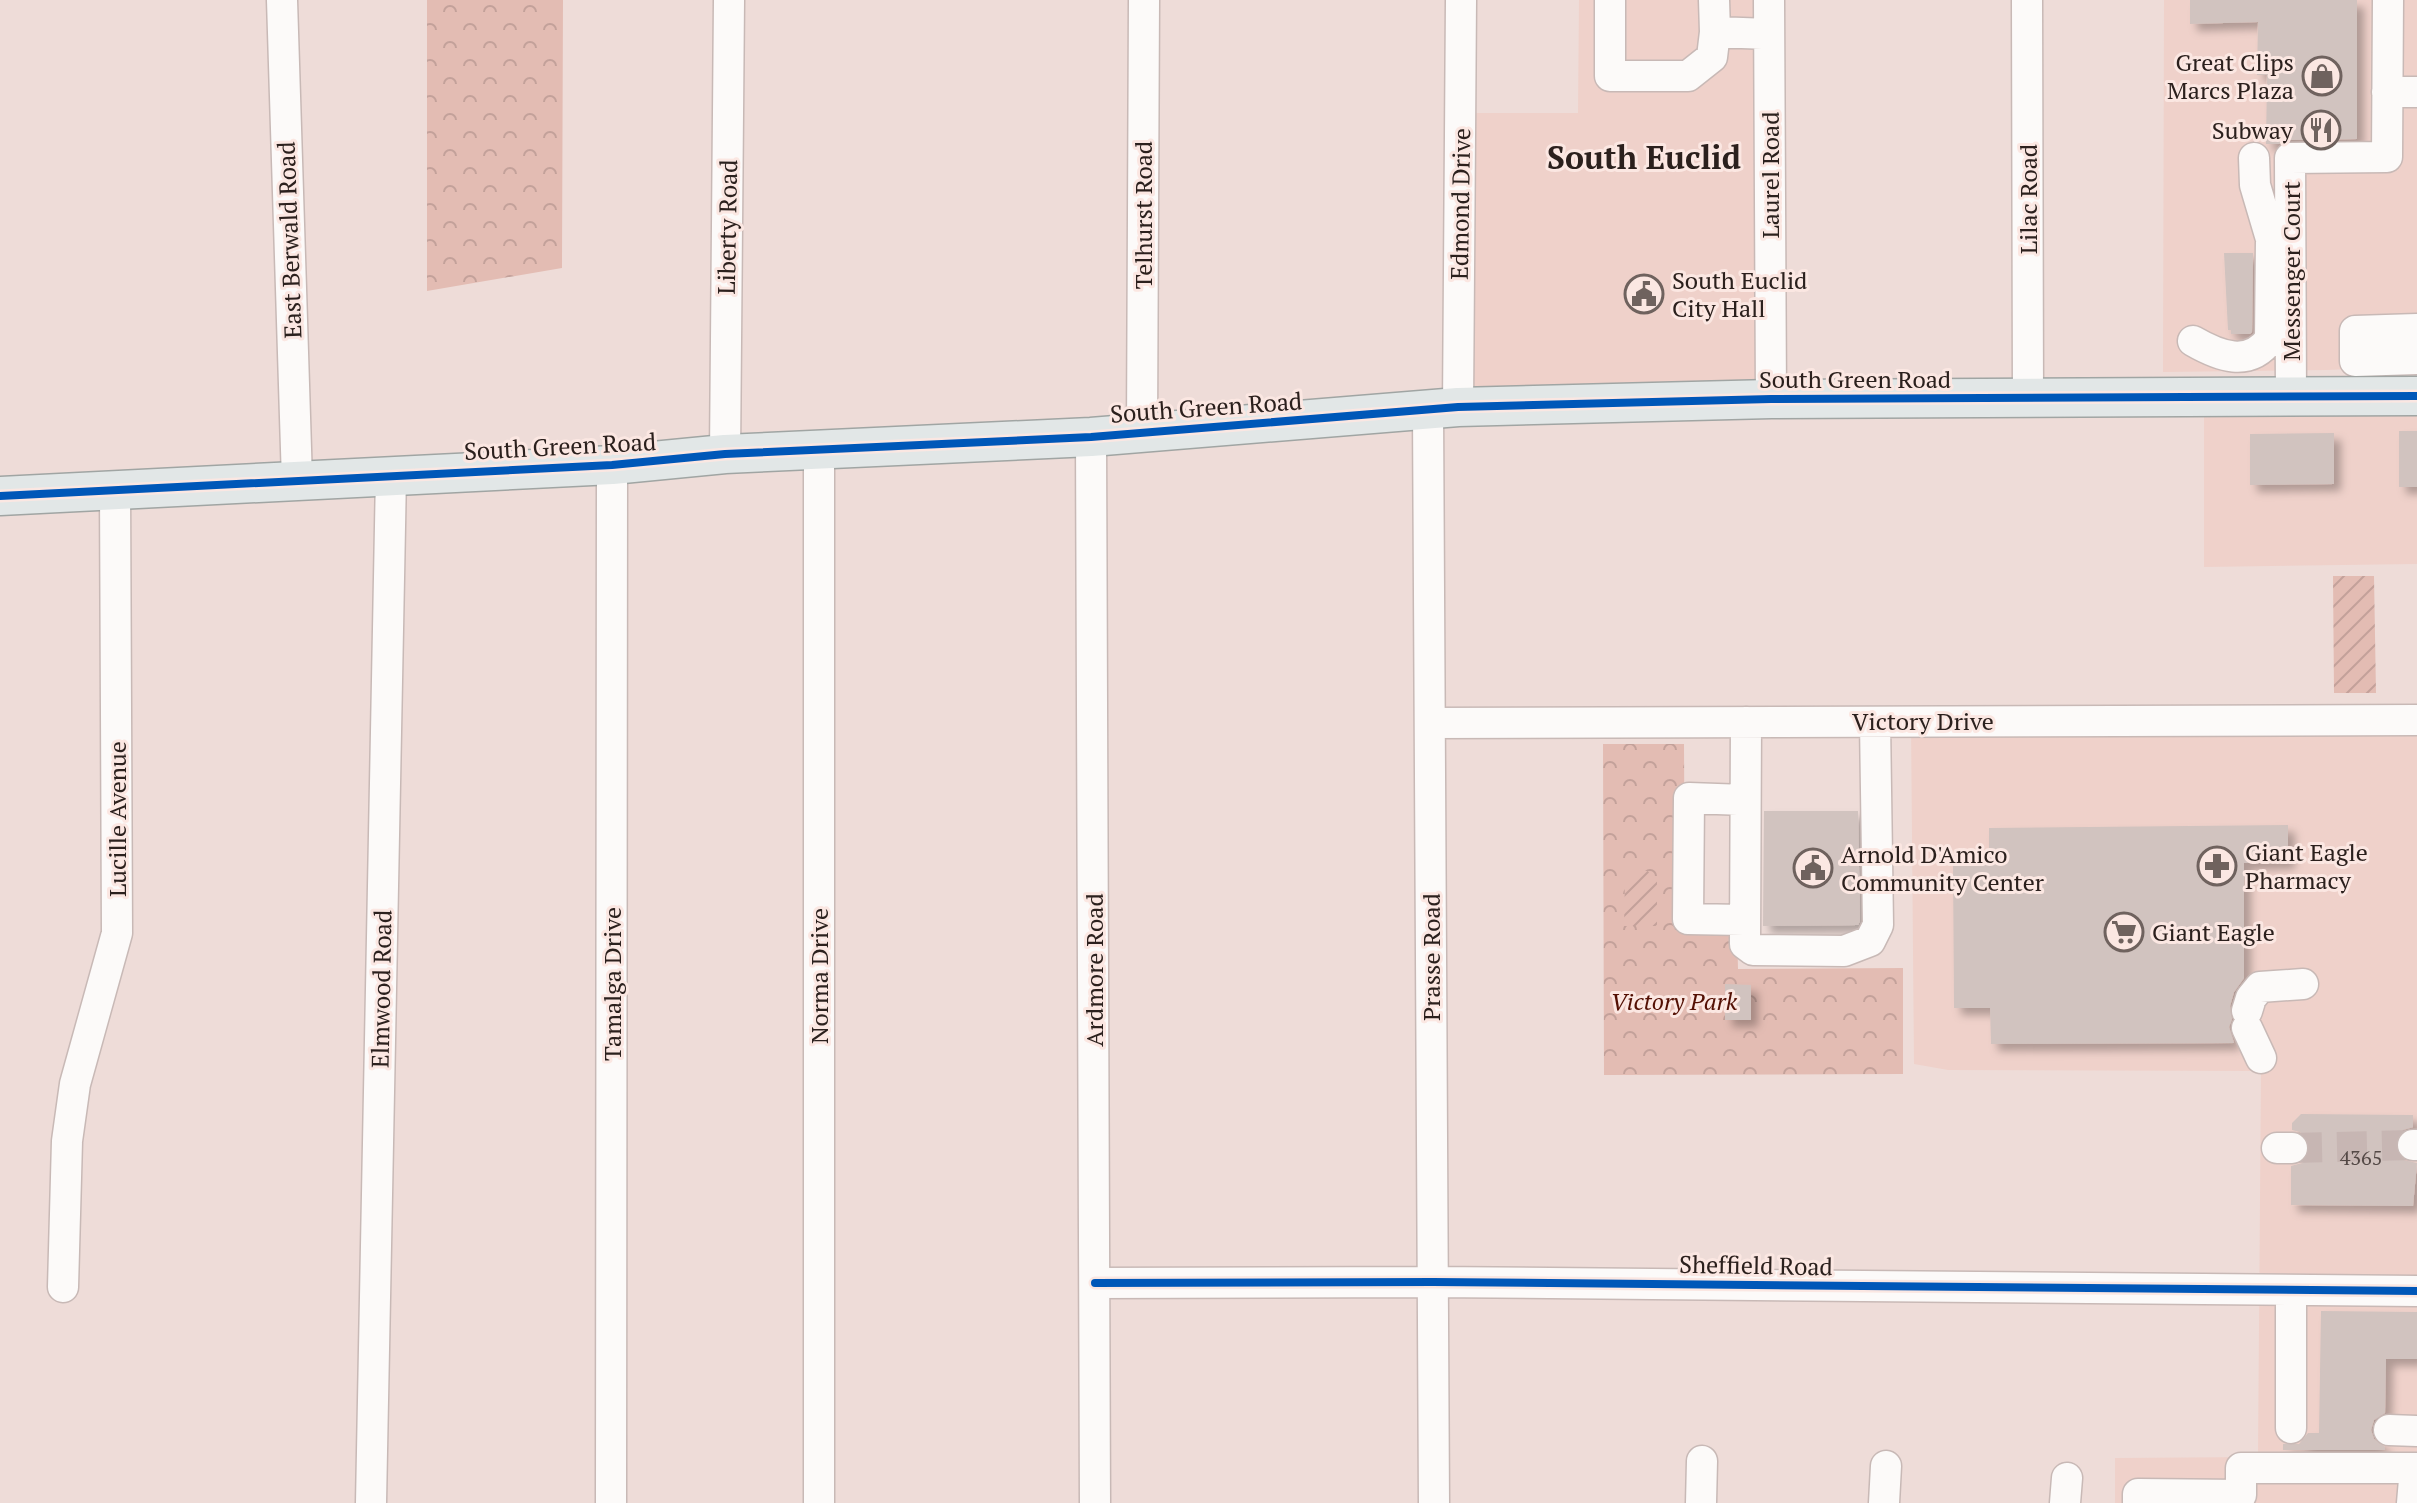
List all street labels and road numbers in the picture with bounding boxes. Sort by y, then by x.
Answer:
street label: Laurel Road [1754,112,1786,238]
street label: Edmond Drive [1443,128,1477,280]
street label: East Berwald Road [270,141,308,339]
street label: Telhurst Road [1127,141,1159,289]
street label: Lilac Road [2012,144,2044,254]
street label: Liberty Road [710,159,744,295]
street label: Messenger Court [2275,181,2307,361]
street label: South Green Road [1759,363,1951,395]
street label: South Green Road [1109,384,1303,430]
street label: South Green Road [463,425,657,467]
street label: Victory Drive [1852,705,1994,737]
street label: Lucille Avenue [101,741,133,897]
street label: Ardmore Road [1078,893,1110,1047]
street label: Prasse Road [1415,893,1447,1021]
street label: Tamalga Drive [596,907,628,1061]
street label: Norma Drive [803,908,835,1044]
street label: Elmwood Road [364,910,398,1068]
street label: Sheffield Road [1679,1248,1833,1282]

